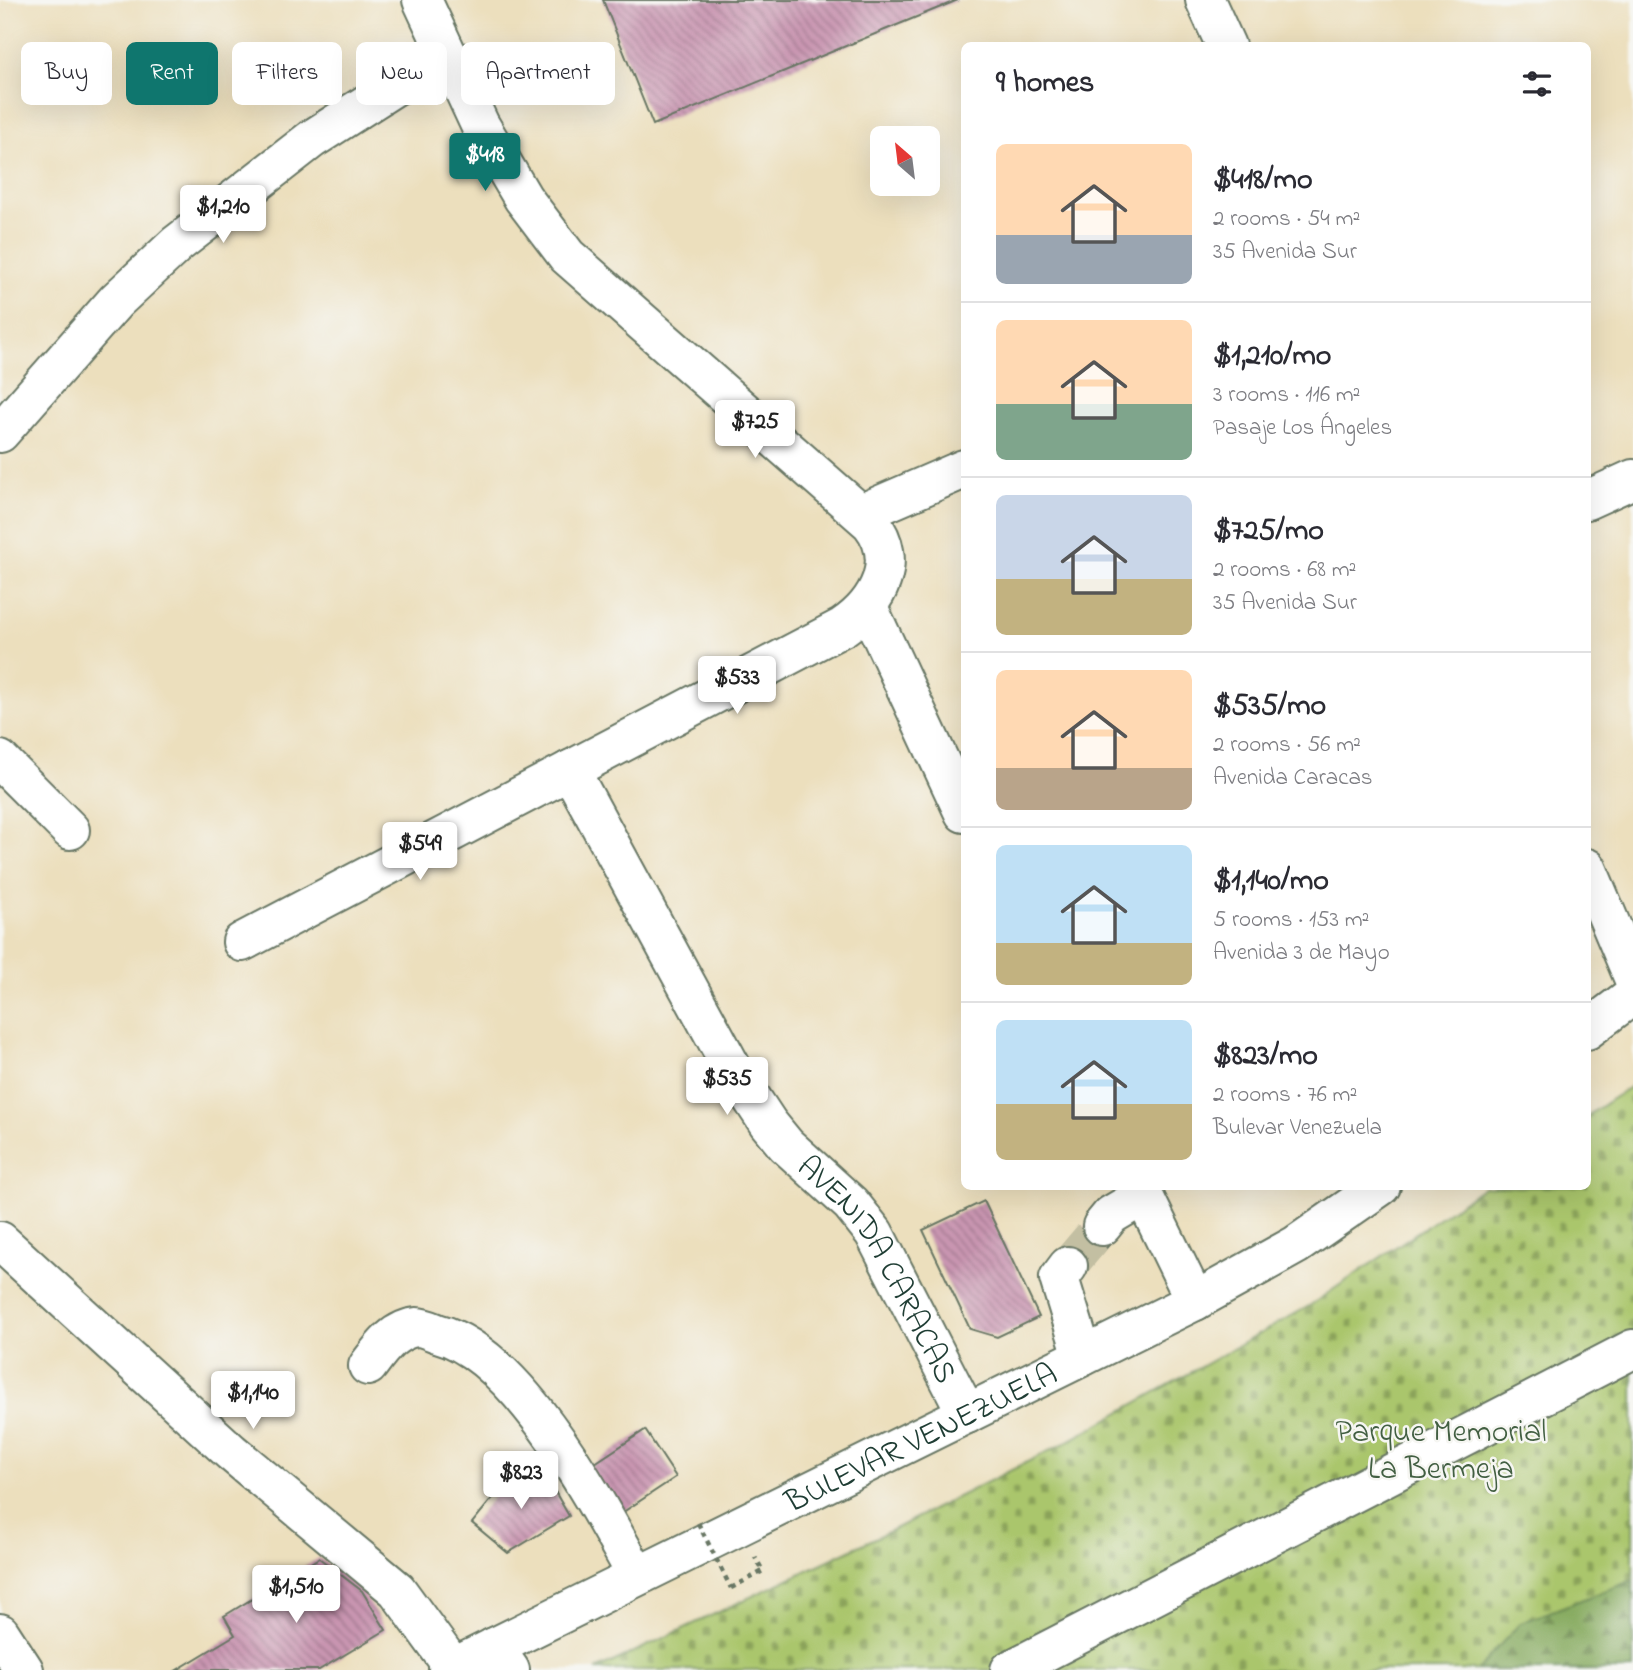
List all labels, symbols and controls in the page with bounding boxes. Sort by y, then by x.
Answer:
chip: Buy [21,42,112,105]
chip: Rent [126,42,218,105]
chip: Filters [232,42,342,105]
chip: New [356,42,447,105]
chip: Apartment [461,42,615,105]
text: 9 homes [996,62,1094,106]
icon: filters [1518,65,1556,103]
north arrow [870,126,940,196]
map controls [870,126,940,196]
pin: $418 [444,134,526,193]
text: $418 [465,139,505,172]
text: $418/mo [1213,159,1312,203]
icon: home [1052,172,1136,256]
pin: $1,210 [166,186,280,245]
text: $1,210 [196,191,250,224]
text: 2 rooms · 54 m² [1213,203,1360,236]
text: 35 Avenida Sur [1213,236,1357,269]
text: $1,210/mo [1213,335,1331,379]
icon: home [1052,348,1136,432]
text: 3 rooms · 116 m² [1213,379,1360,412]
pin: $725 [714,400,796,460]
text: $725 [731,406,779,439]
text: Pasaje Los Ángeles [1213,412,1392,445]
text: $725/mo [1213,510,1324,554]
icon: home [1052,523,1136,607]
text: 2 rooms · 68 m² [1213,554,1356,587]
text: 35 Avenida Sur [1213,587,1357,620]
pin: $533 [696,656,778,716]
text: $533 [714,662,760,695]
text: $535/mo [1213,685,1326,729]
icon: home [1052,698,1136,782]
text: 2 rooms · 56 m² [1213,729,1361,762]
text: Avenida Caracas [1213,762,1373,795]
pin: $549 [379,822,461,882]
text: $549 [398,828,442,861]
text: $1,140/mo [1213,860,1329,904]
icon: home [1052,873,1136,957]
text: 5 rooms · 153 m² [1213,904,1369,937]
text: Avenida 3 de Mayo [1213,937,1390,970]
text: $823/mo [1213,1035,1318,1079]
icon: home [1052,1048,1136,1132]
pin: $535 [686,1058,768,1117]
text: $535 [702,1063,752,1096]
text: 2 rooms · 76 m² [1213,1079,1357,1112]
text: Bulevar Venezuela [1213,1112,1382,1145]
street label: AVENIDA CARACAS [785,1146,967,1392]
street label: BULEVAR VENEZUELA [777,1353,1066,1527]
pin: $1,140 [196,1372,310,1431]
text: $1,140 [227,1377,279,1410]
park label: Parque Memorial La Bermeja [1335,1410,1547,1494]
pin: $823 [480,1452,562,1511]
text: $823 [499,1457,543,1490]
pin: $1,510 [239,1566,353,1625]
text: $1,510 [268,1571,324,1604]

